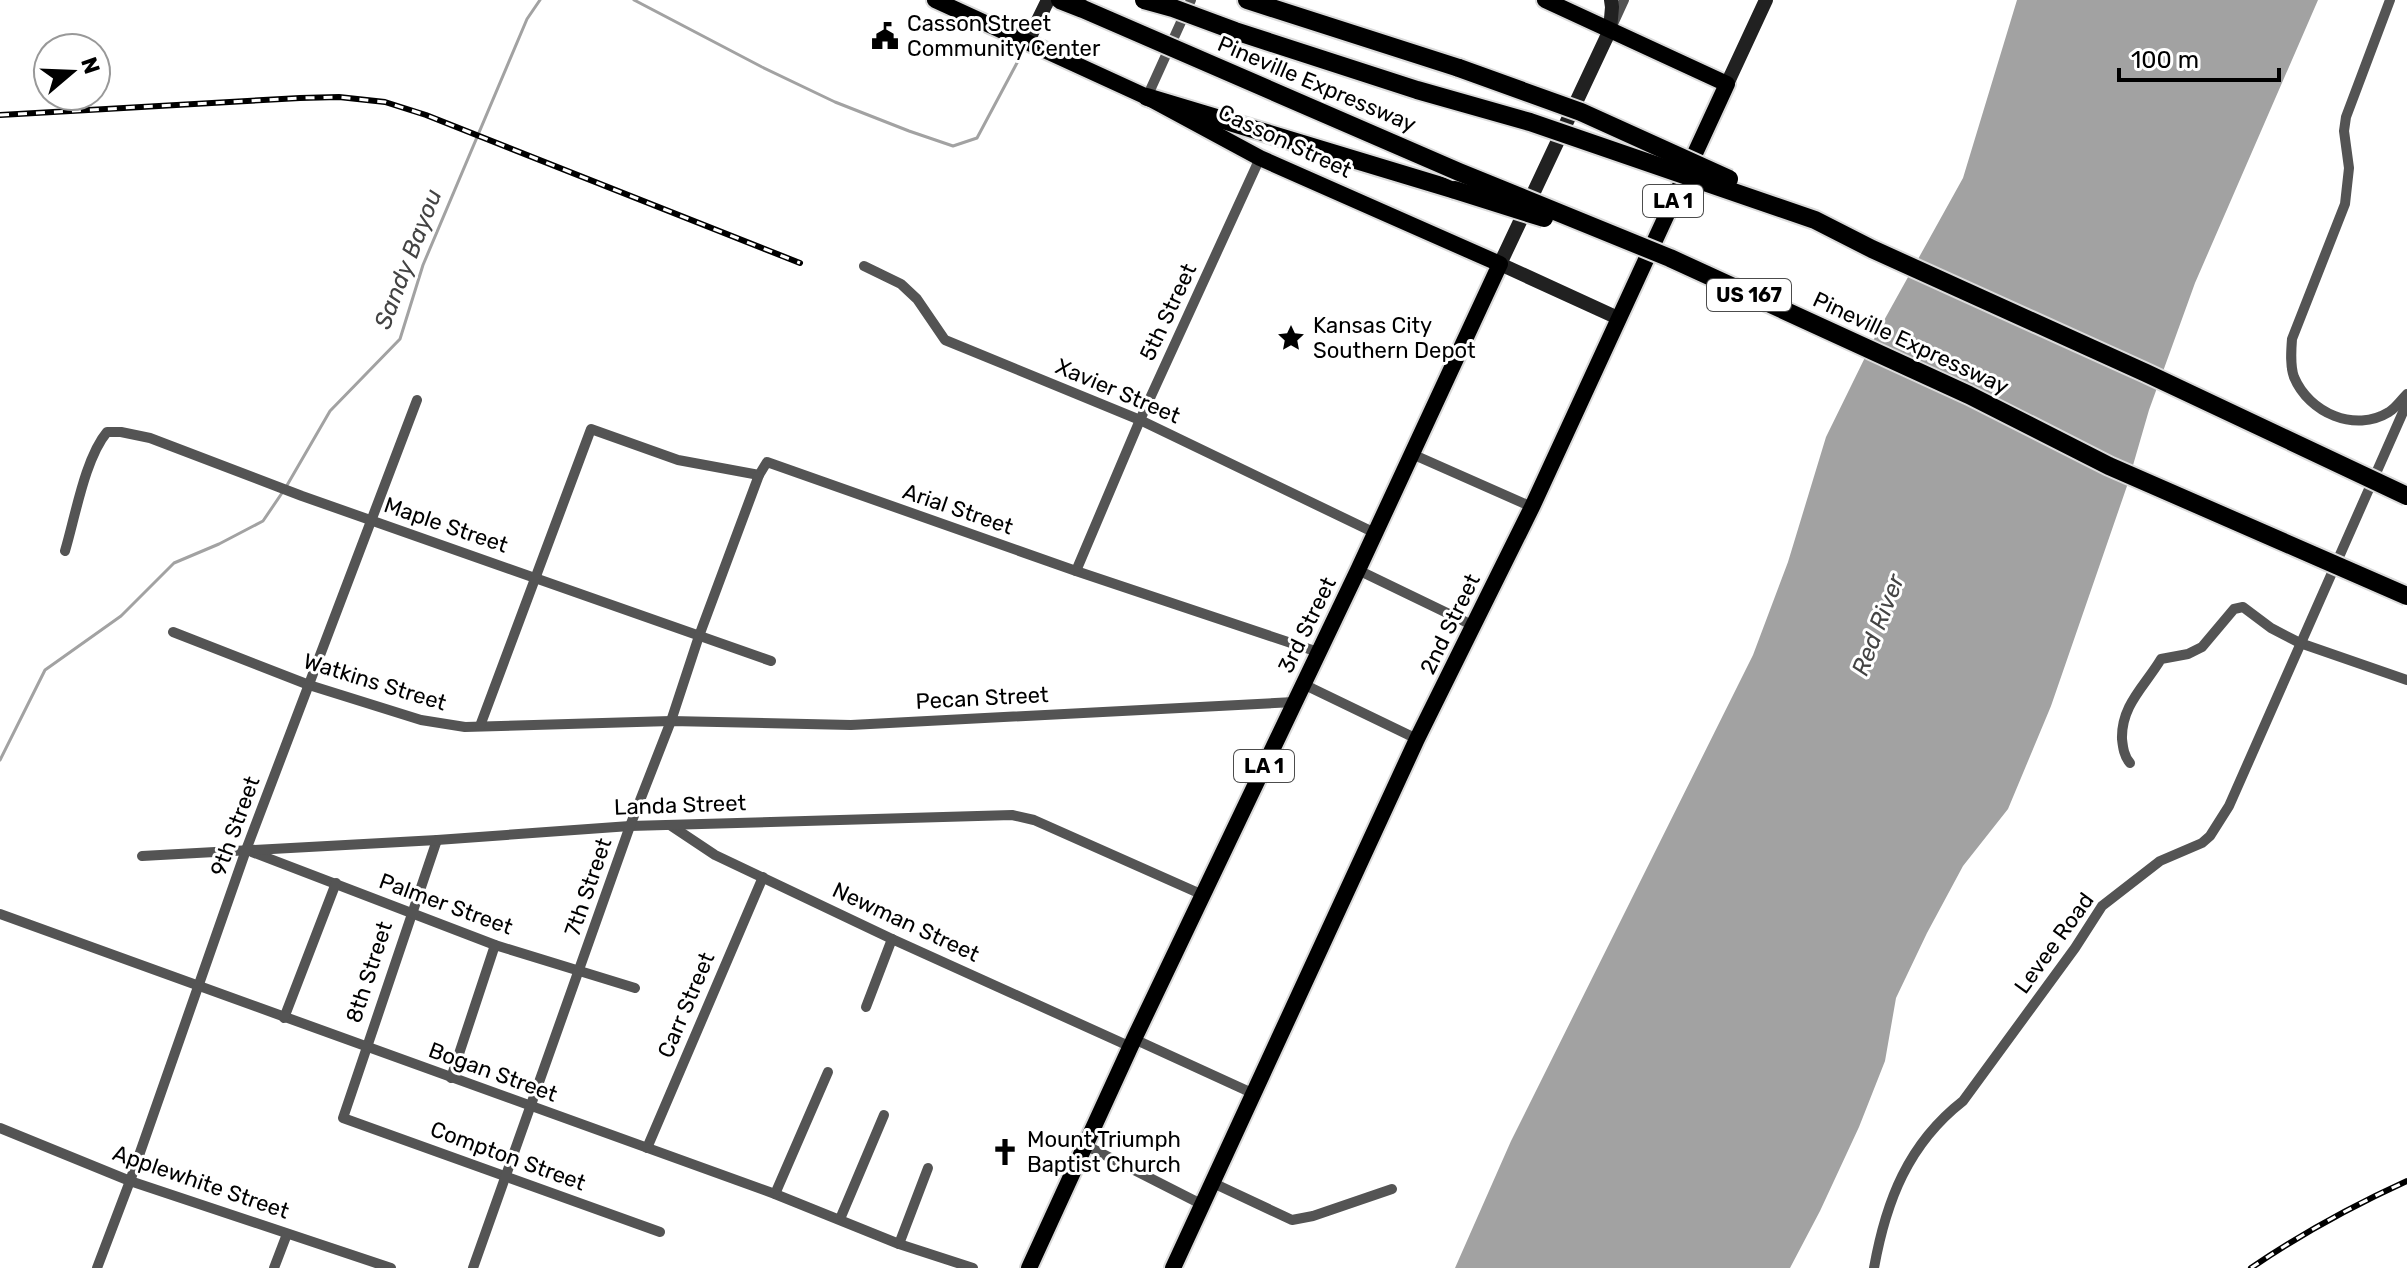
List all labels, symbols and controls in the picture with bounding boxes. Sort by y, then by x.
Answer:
place label: Casson Street Community Center [907,10,1101,62]
public building icon: Casson Street Community Center [870,21,900,51]
street label: Pineville Expressway [1214,30,1420,138]
north arrow [32,32,112,112]
scale bar [2119,32,2279,82]
text: 100 m [2131,46,2199,74]
text: N [75,54,106,78]
street label: Casson Street [1214,98,1356,184]
water label: Sandy Bayou [368,185,448,333]
road number: LA 1 [1643,185,1703,217]
street label: 5th Street [1134,259,1202,365]
road number: US 167 [1707,279,1791,311]
street label: Pineville Expressway [1809,286,2013,400]
place label: Kansas City Southern Depot [1313,312,1476,364]
place icon: Kansas City Southern Depot [1276,323,1306,353]
street label: Xavier Street [1052,353,1185,429]
street label: Arial Street [899,478,1017,541]
street label: Maple Street [380,491,512,559]
street label: 2nd Street [1414,569,1486,679]
water label: Red River [1846,570,1910,680]
street label: 3rd Street [1272,572,1342,677]
street label: Watkins Street [300,647,450,717]
street label: Pecan Street [915,681,1049,715]
road number: LA 1 [1234,750,1294,782]
street label: 9th Street [205,772,266,880]
street label: Landa Street [614,789,747,821]
street label: 7th Street [559,834,618,940]
street label: Palmer Street [376,867,517,941]
street label: Newman Street [828,876,984,968]
street label: Levee Road [2008,887,2100,999]
street label: 8th Street [340,918,398,1026]
street label: Carr Street [652,948,720,1062]
street label: Bogan Street [425,1036,561,1108]
street label: Compton Street [427,1115,590,1197]
place label: Mount Triumph Baptist Church [1027,1126,1181,1178]
church icon: Mount Triumph Baptist Church [990,1137,1020,1167]
street label: Applewhite Street [109,1139,293,1225]

